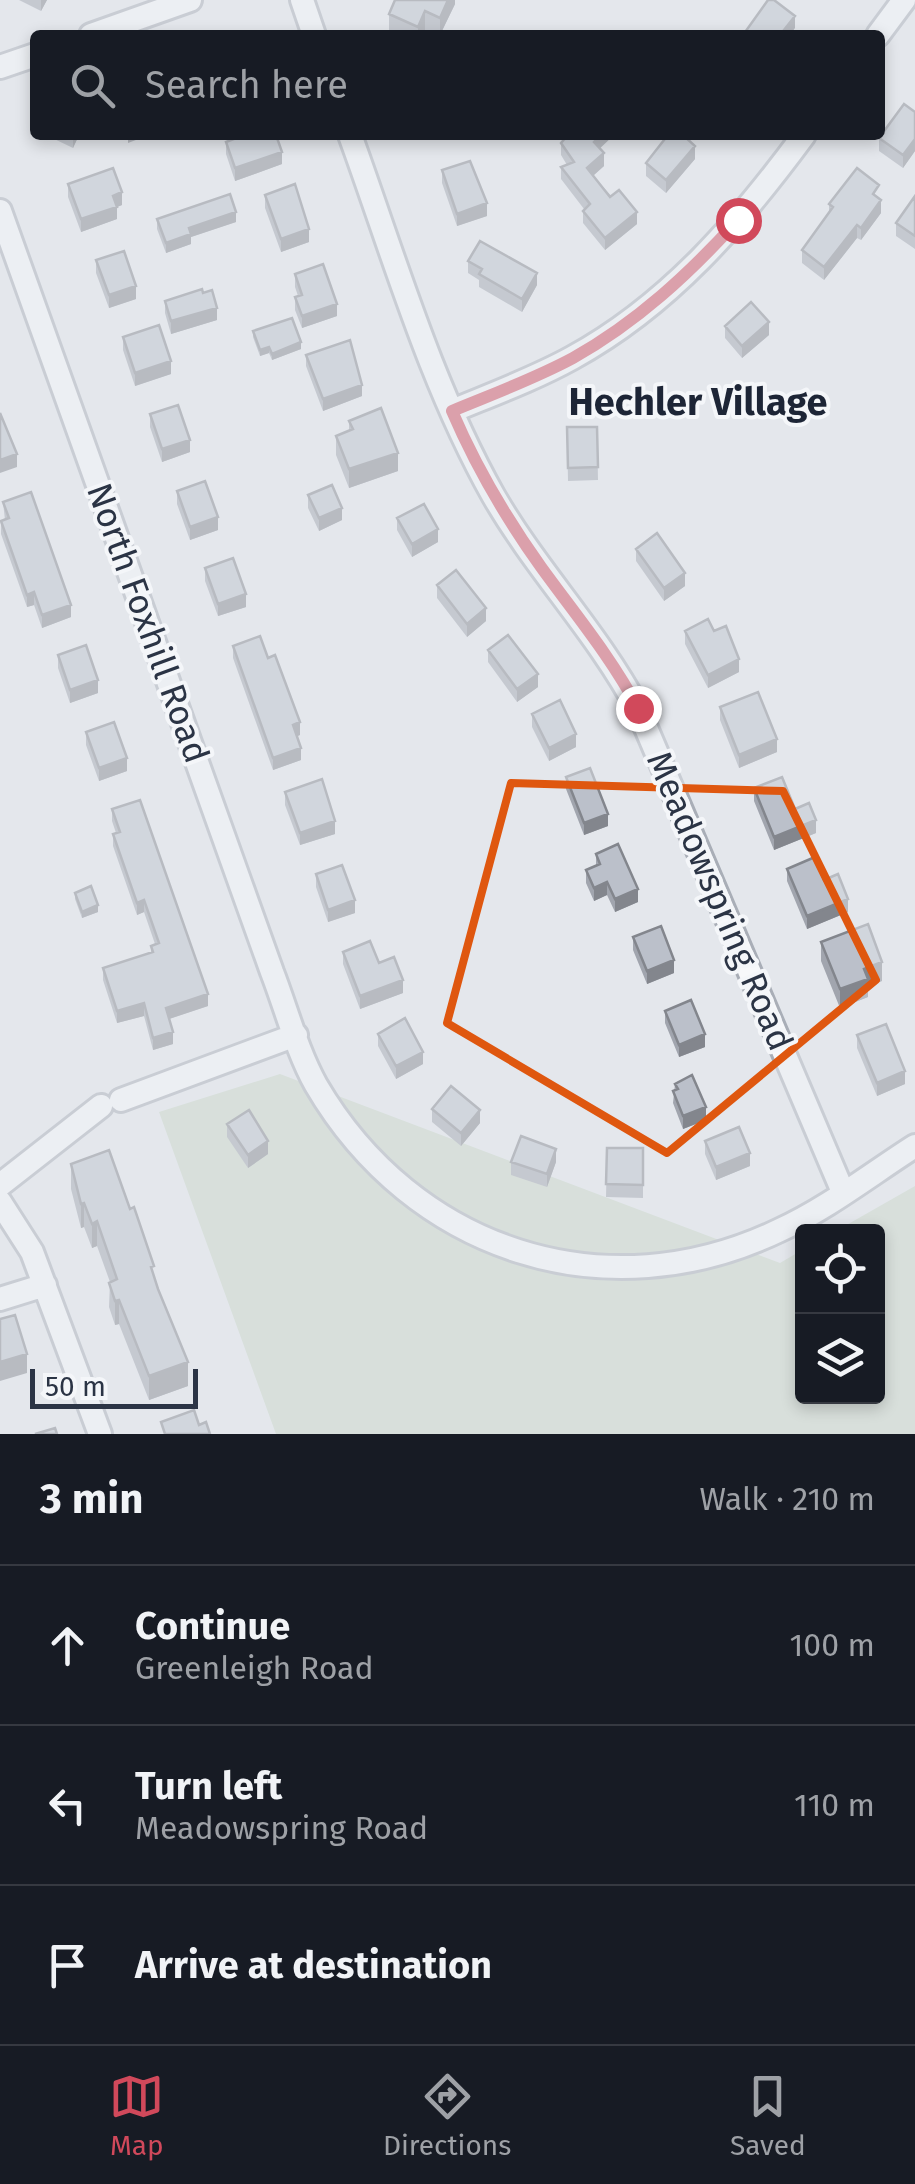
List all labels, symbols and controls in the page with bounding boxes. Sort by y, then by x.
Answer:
search box [30,30,885,140]
icon: search [65,58,120,113]
text: Search here [145,62,348,108]
route start [716,198,762,244]
district label: Hechler Village [568,379,828,425]
street label: North Foxhill Road [78,478,218,768]
route end [616,686,662,732]
street label: Meadowspring Road [638,745,802,1057]
map controls [795,1224,885,1404]
button: locate [795,1224,885,1314]
button: layers [795,1314,885,1404]
scale bar [30,1364,198,1408]
text: 50 m [45,1370,106,1403]
text: 3 min [40,1474,143,1524]
text: Walk · 210 m [699,1480,875,1518]
text: Continue [135,1603,290,1649]
icon: ahead [40,1618,95,1673]
text: 100 m [790,1626,875,1664]
text: Greenleigh Road [135,1649,374,1687]
text: Turn left [135,1763,282,1809]
icon: left [40,1778,95,1833]
text: 110 m [794,1786,875,1824]
text: Meadowspring Road [135,1809,428,1847]
icon: arrive [40,1938,95,1993]
text: Arrive at destination [135,1942,492,1988]
tab: Map [109,2069,164,2162]
tab: Directions [383,2069,511,2162]
tab: Saved [730,2069,806,2162]

